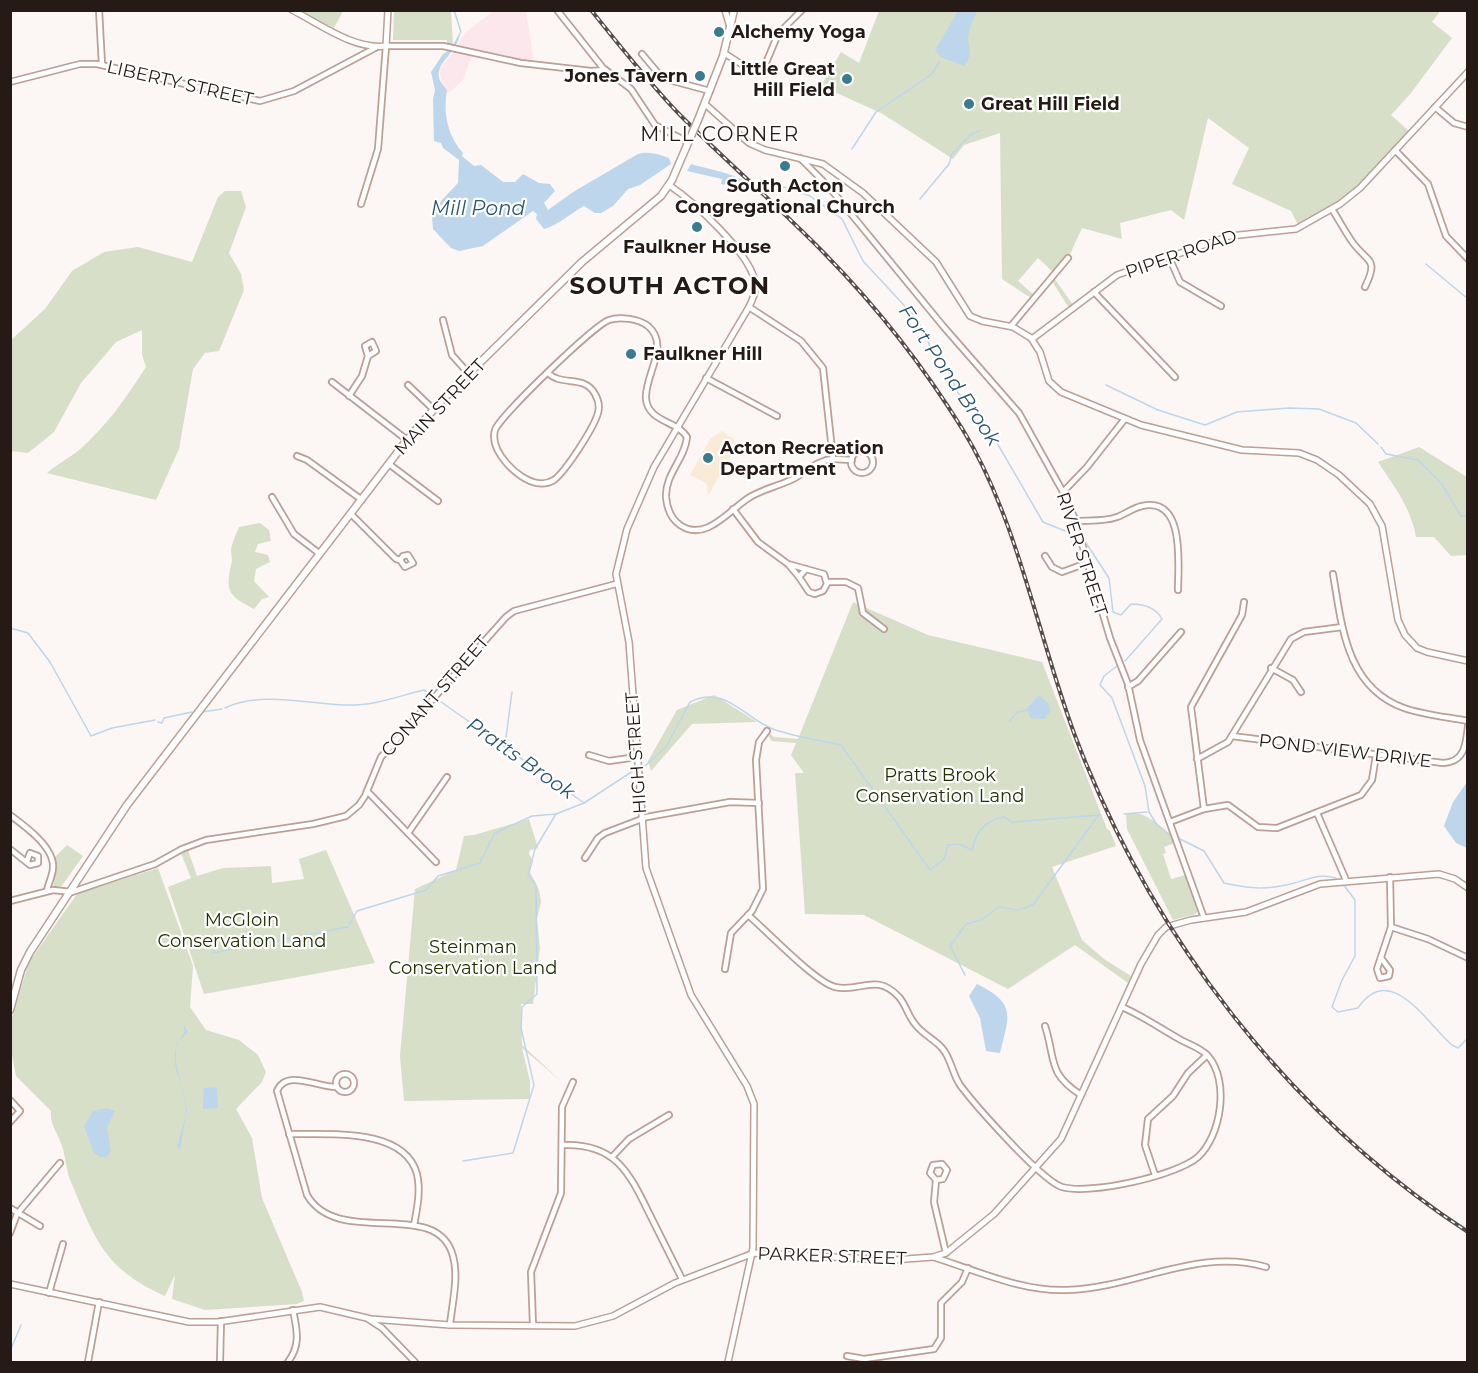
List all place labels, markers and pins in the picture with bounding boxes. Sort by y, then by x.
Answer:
place label: Alchemy Yoga [730,21,866,43]
marker: Alchemy Yoga [712,25,726,39]
place label: Little Great Hill Field [730,58,835,101]
place label: Jones Tavern [563,65,688,87]
marker: Jones Tavern [693,69,707,83]
marker: Little Great Hill Field [840,72,854,86]
place label: Great Hill Field [981,93,1120,115]
marker: Great Hill Field [962,97,976,111]
marker: South Acton Congregational Church [778,159,792,173]
place label: South Acton Congregational Church [675,175,895,218]
marker: Faulkner House [690,220,704,234]
place label: Faulkner House [623,236,771,258]
place label: Faulkner Hill [643,343,762,365]
marker: Faulkner Hill [624,347,638,361]
place label: Acton Recreation Department [719,437,884,480]
marker: Acton Recreation Department [701,451,715,465]

